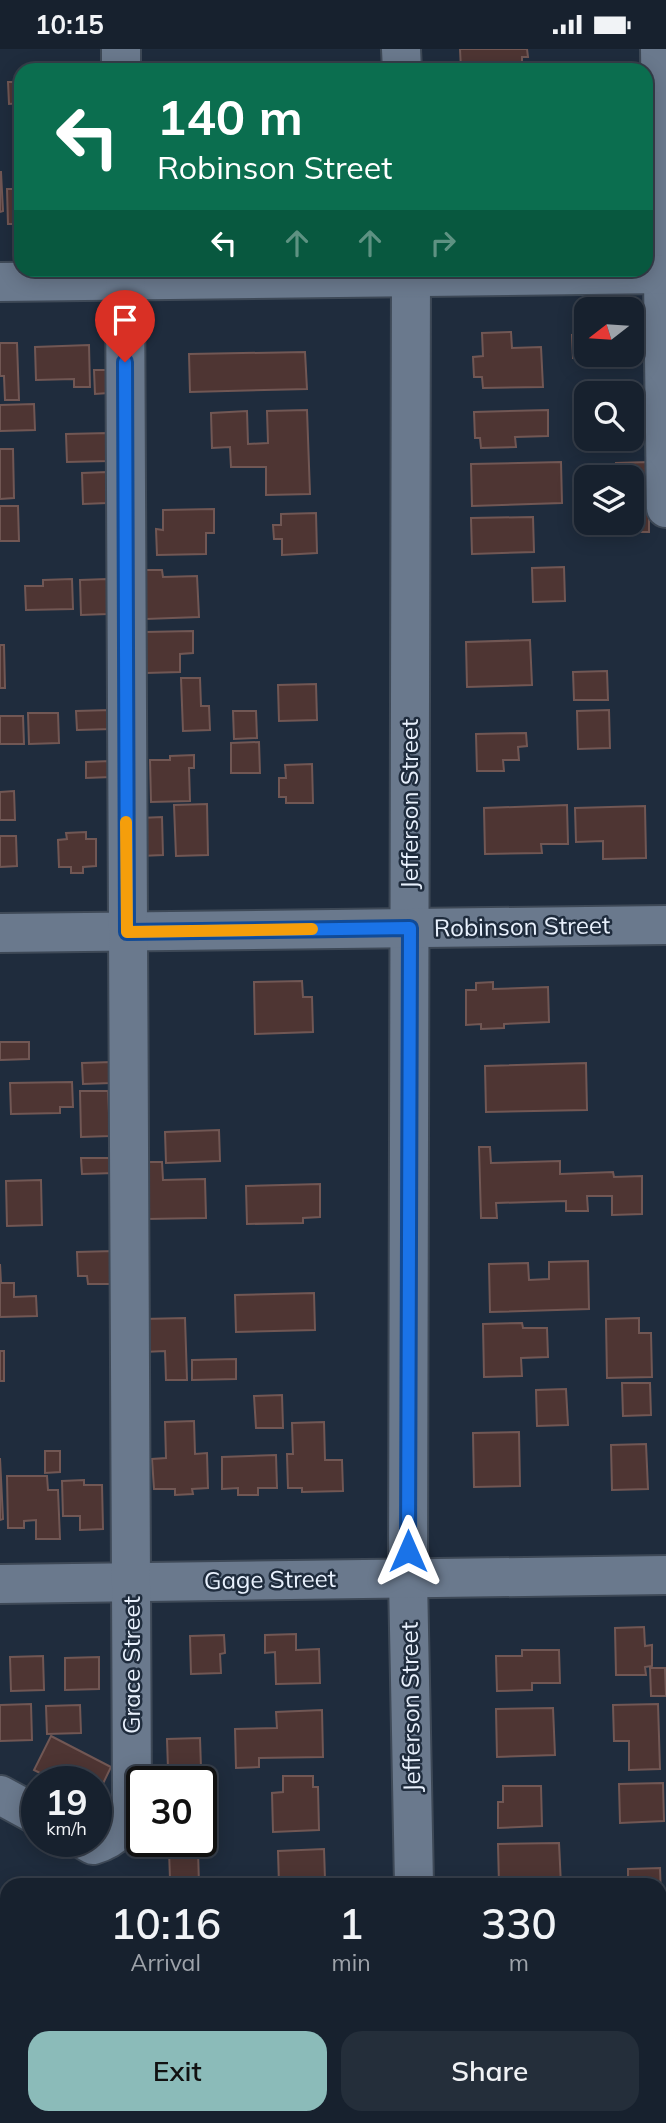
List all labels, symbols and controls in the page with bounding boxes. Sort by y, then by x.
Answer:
text: 10:15 [35,8,104,41]
text: 140 m [157,86,303,147]
icon: left [42,91,133,182]
text: Robinson Street [157,147,392,187]
icon: left [205,224,243,262]
icon: ahead [278,224,316,262]
icon: ahead [351,224,389,262]
icon: right [424,224,462,262]
pin [95,290,155,362]
north arrow [574,297,644,367]
map controls [574,297,644,535]
icon: arrive [106,301,144,339]
button: search [574,381,644,451]
button: layers [574,465,644,535]
street label: Jefferson Street [394,719,424,889]
street label: Robinson Street [433,909,610,943]
position arrow [371,1514,445,1588]
street label: Gage Street [204,1563,336,1595]
street label: Grace Street [116,1596,146,1734]
street label: Jefferson Street [394,1622,426,1792]
speed limit sign: 30 [126,1766,217,1857]
text: 19 [45,1780,88,1824]
text: km/h [46,1817,87,1840]
text: 10:16 [110,1897,221,1950]
text: 1 [338,1897,364,1950]
text: 330 [481,1897,557,1950]
text: Arrival [131,1948,201,1977]
text: min [331,1948,371,1977]
text: m [509,1948,529,1977]
button: Exit [28,2031,327,2111]
button: Share [341,2031,639,2111]

